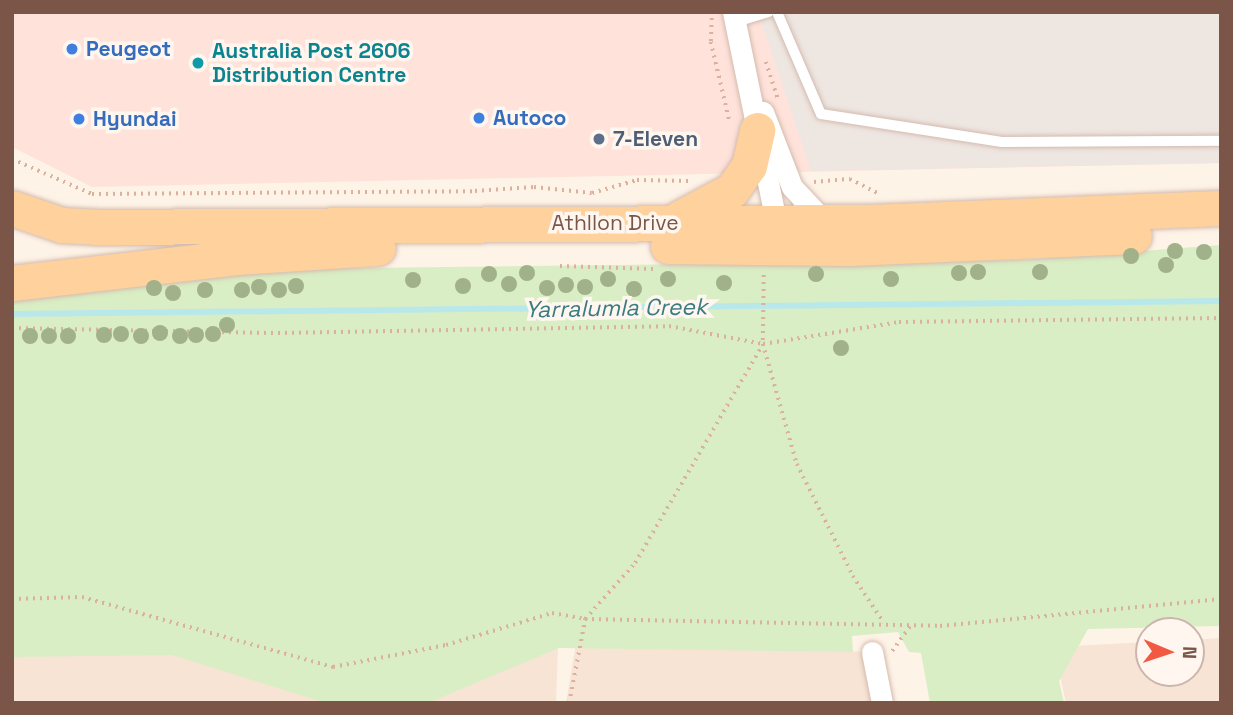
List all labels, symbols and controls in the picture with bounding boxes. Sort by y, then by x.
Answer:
place label: Peugeot [86,36,171,62]
place label: Australia Post 2606 Distribution Centre [212,38,410,88]
marker: Peugeot [64,41,80,57]
marker: Australia Post 2606 Distribution Centre [190,55,206,71]
place label: Autoco [493,105,566,131]
place label: Hyundai [93,106,177,132]
marker: Autoco [471,110,487,126]
marker: Hyundai [71,111,87,127]
place label: 7-Eleven [613,126,698,152]
marker: 7-Eleven [591,131,607,147]
street label: Athllon Drive [551,210,679,236]
water label: Yarralumla Creek [525,293,707,323]
north arrow [1135,617,1205,687]
text: N [1177,646,1202,659]

